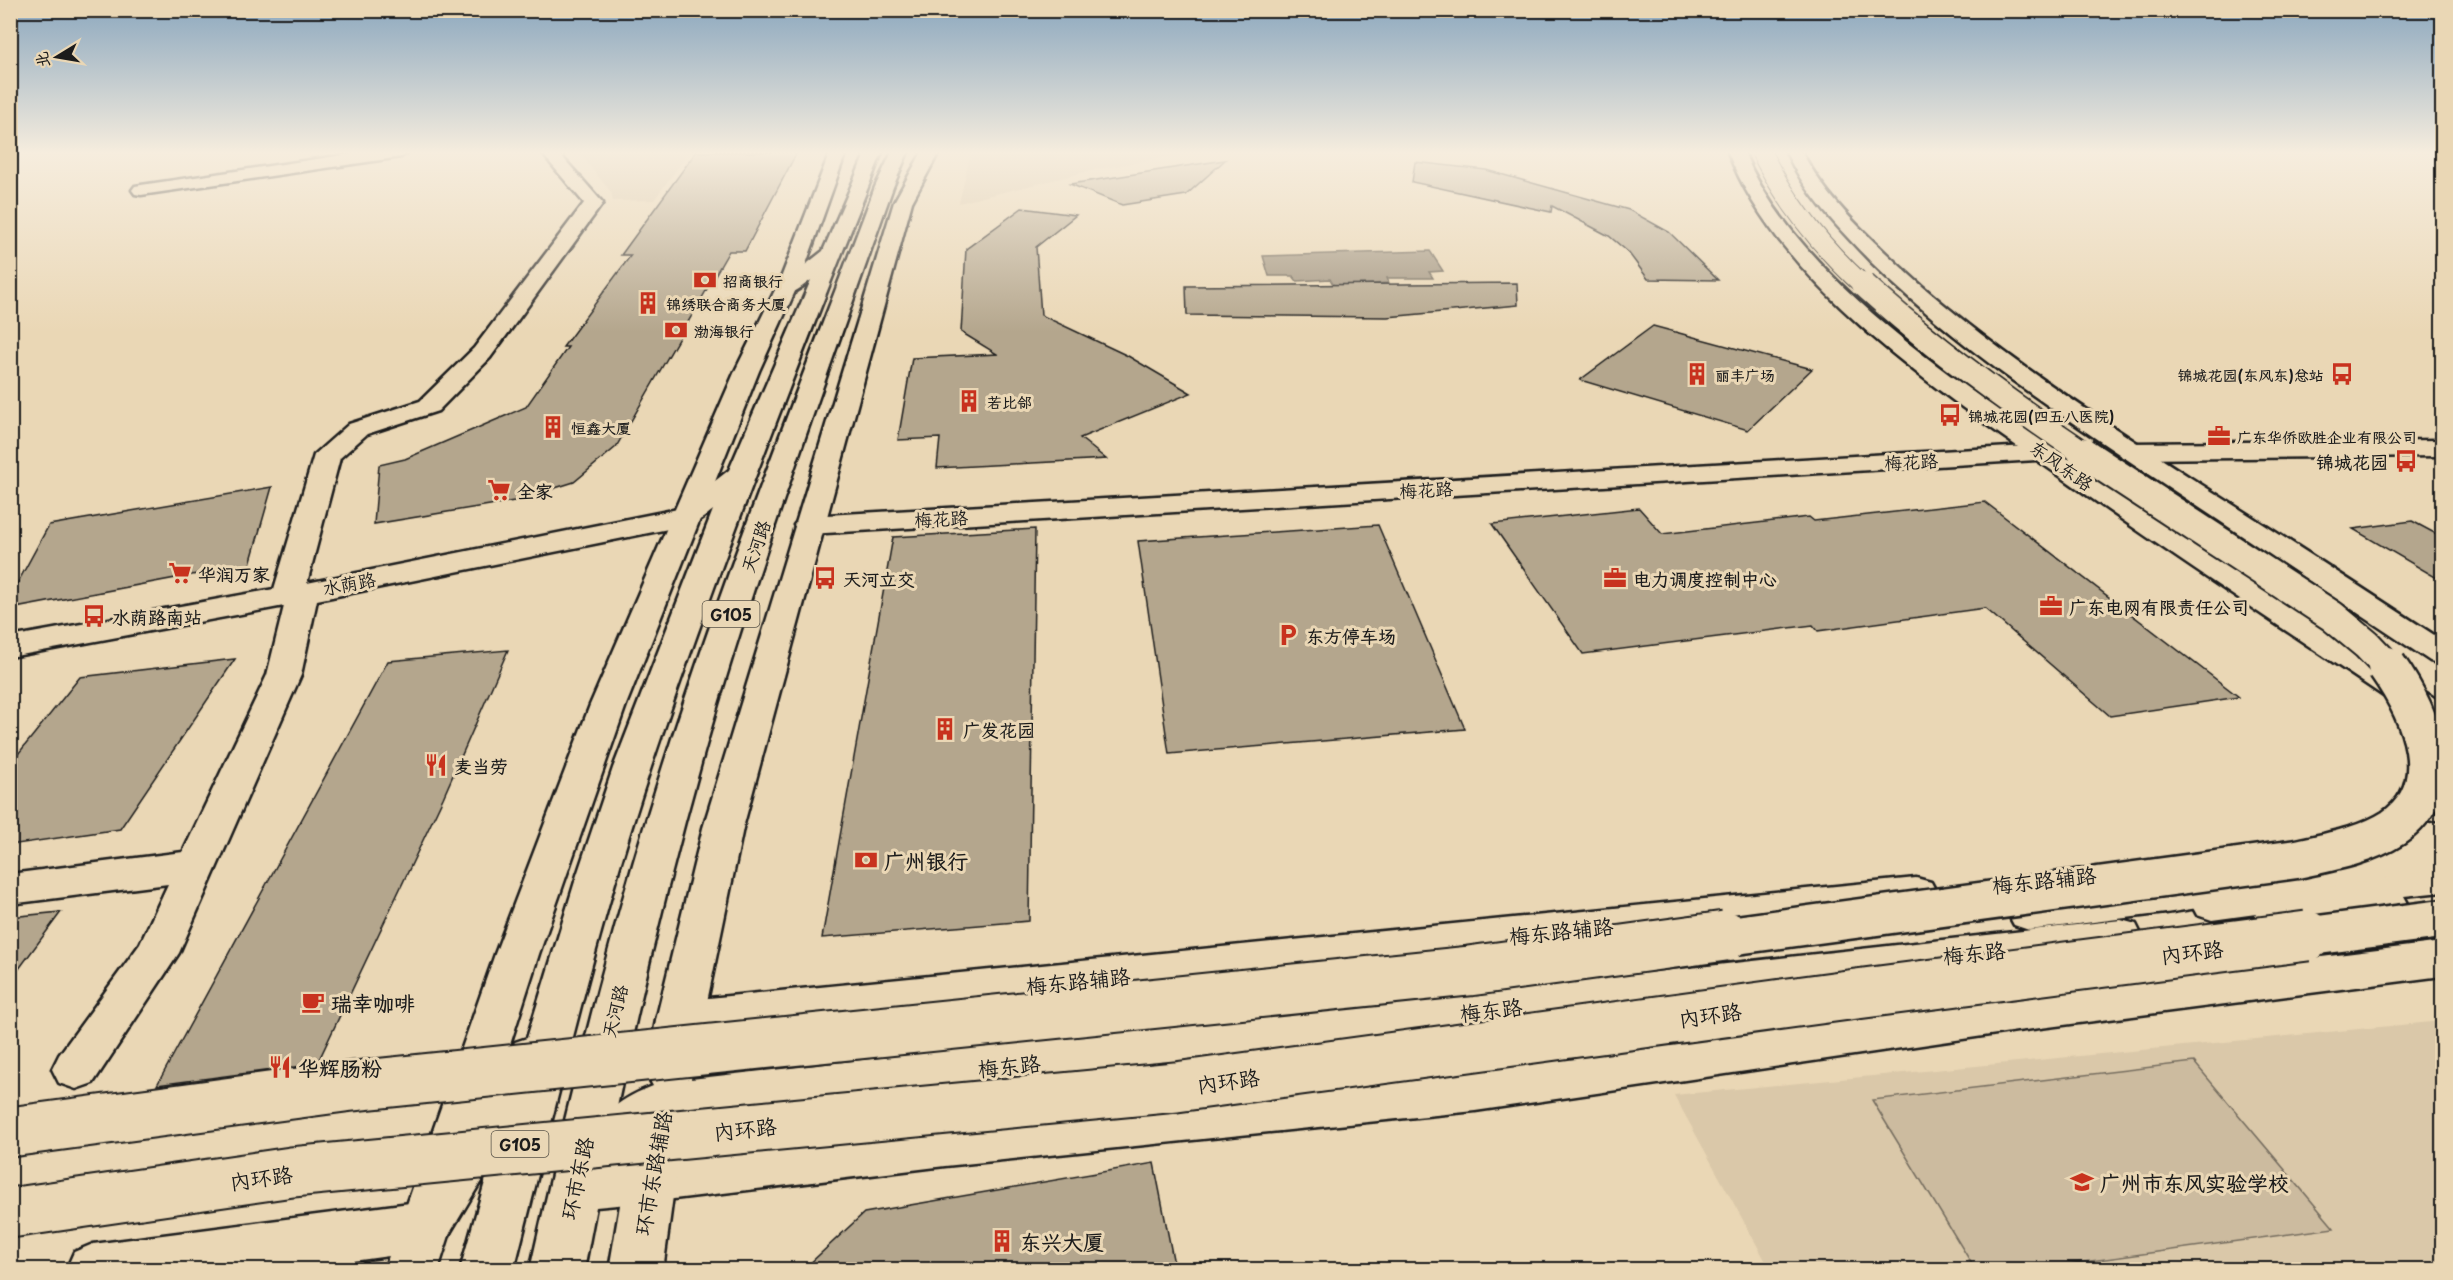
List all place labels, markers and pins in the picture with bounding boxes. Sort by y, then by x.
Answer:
bank icon: 招商银行 [692,267,718,293]
place label: 招商银行 [723,269,783,292]
building icon: 锦绣联合商务大厦 [635,290,661,316]
place label: 锦绣联合商务大厦 [666,292,786,315]
bank icon: 渤海银行 [663,317,689,343]
place label: 渤海银行 [694,319,754,342]
building icon: 丽丰广场 [1684,361,1710,387]
bus stop icon: 锦城花园(东风东)总站 [2329,361,2355,387]
place label: 丽丰广场 [1715,363,1775,386]
place label: 锦城花园(东风东)总站 [2178,363,2324,386]
building icon: 若比邻 [956,388,982,414]
place label: 若比邻 [987,390,1032,413]
bus stop icon: 锦城花园(四五八医院) [1937,402,1963,428]
place label: 锦城花园(四五八医院) [1968,404,2114,427]
building icon: 恒鑫大厦 [540,414,566,440]
place label: 恒鑫大厦 [571,416,631,439]
office icon: 广东华侨欧胜企业有限公司 [2206,423,2232,449]
place label: 广东华侨欧胜企业有限公司 [2237,425,2417,448]
place label: 锦城花园 [2316,448,2388,475]
bus stop icon: 锦城花园 [2393,448,2419,474]
supermarket icon: 全家 [486,477,512,503]
place label: 全家 [517,477,553,504]
supermarket icon: 华润万家 [167,560,193,586]
place label: 华润万家 [198,560,270,587]
bus stop icon: 天河立交 [812,565,838,591]
place label: 天河立交 [843,565,915,592]
office icon: 电力调度控制中心 [1602,565,1628,591]
place label: 电力调度控制中心 [1633,565,1777,592]
office icon: 广东电网有限责任公司 [2038,593,2064,619]
place label: 广东电网有限责任公司 [2069,593,2249,620]
bus stop icon: 水荫路南站 [81,603,107,629]
place label: 水荫路南站 [112,603,202,630]
parking icon: 东方停车场 [1275,622,1301,648]
place label: 东方停车场 [1306,622,1396,649]
building icon: 广发花园 [932,716,958,742]
place label: 广发花园 [963,716,1035,743]
restaurant icon: 麦当劳 [423,752,449,778]
place label: 麦当劳 [454,752,508,779]
place label: 广州银行 [884,844,968,876]
bank icon: 广州银行 [853,847,879,873]
place label: 瑞幸咖啡 [331,986,415,1018]
cafe icon: 瑞幸咖啡 [300,989,326,1015]
place label: 华辉肠粉 [298,1051,382,1083]
restaurant icon: 华辉肠粉 [267,1054,293,1080]
place label: 广州市东风实验学校 [2100,1166,2289,1198]
school or university icon: 广州市东风实验学校 [2069,1169,2095,1195]
place label: 东兴大厦 [1020,1225,1104,1257]
building icon: 东兴大厦 [989,1228,1015,1254]

